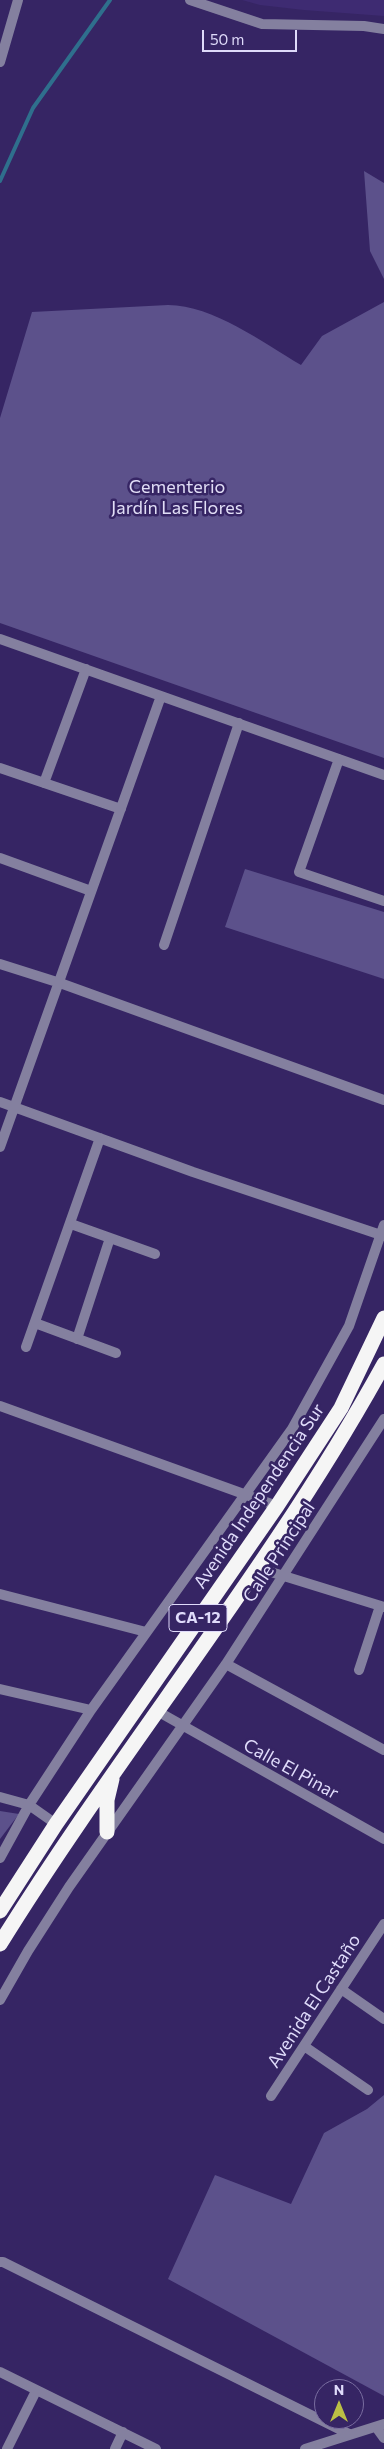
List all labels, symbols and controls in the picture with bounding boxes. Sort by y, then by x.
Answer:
scale bar [204,20,299,52]
text: 50 m [210,30,244,48]
park label: Cementerio Jardín Las Flores [111,476,243,518]
street label: Avenida Independencia Sur [189,1399,329,1593]
street label: Calle Principal [239,1498,319,1606]
road number: CA-12 [169,1605,227,1632]
street label: Calle El Pinar [240,1734,342,1804]
street label: Avenida El Castaño [263,1930,365,2072]
north arrow [314,2379,364,2429]
text: N [334,2381,344,2398]

